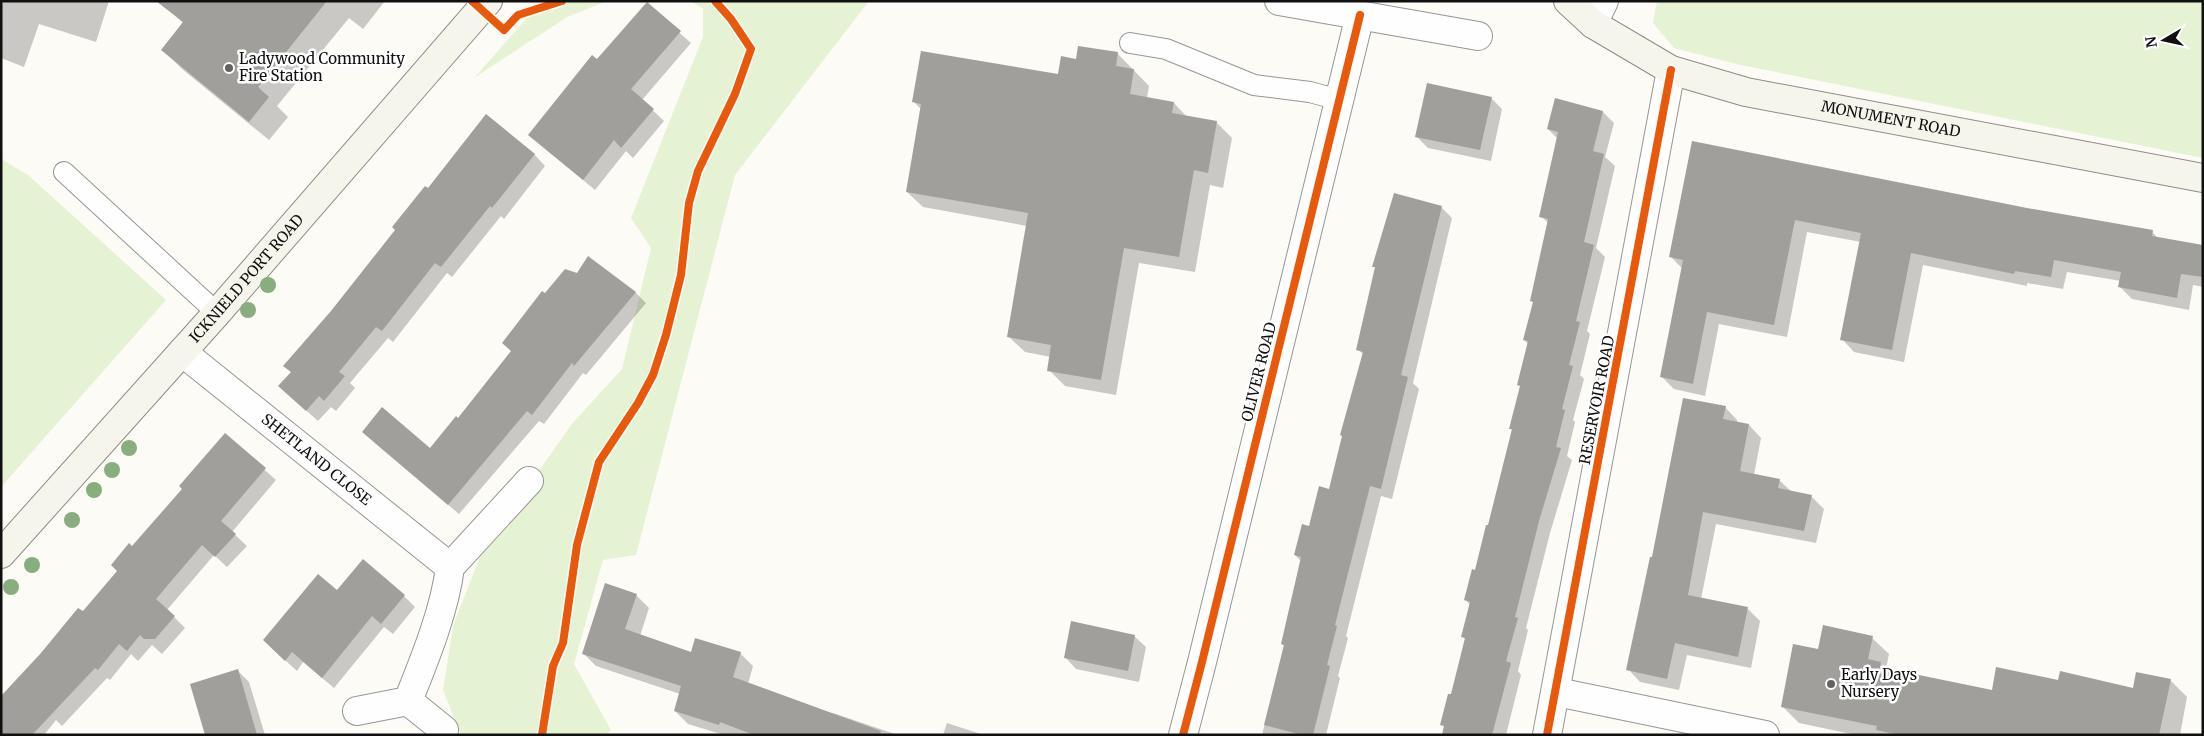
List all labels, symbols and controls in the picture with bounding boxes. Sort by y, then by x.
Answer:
north arrow [2139,15,2189,65]
text: N [2141,35,2161,49]
place label: Ladywood Community Fire Station [239,49,405,85]
marker: Ladywood Community Fire Station [223,62,235,74]
street label: MONUMENT ROAD [1820,96,1962,141]
street label: ICKNIELD PORT ROAD [185,210,307,346]
street label: OLIVER ROAD [1237,320,1280,424]
street label: RESERVOIR ROAD [1575,334,1618,466]
street label: SHETLAND CLOSE [258,409,376,509]
place label: Early Days Nursery [1841,665,1917,701]
marker: Early Days Nursery [1825,678,1837,690]

